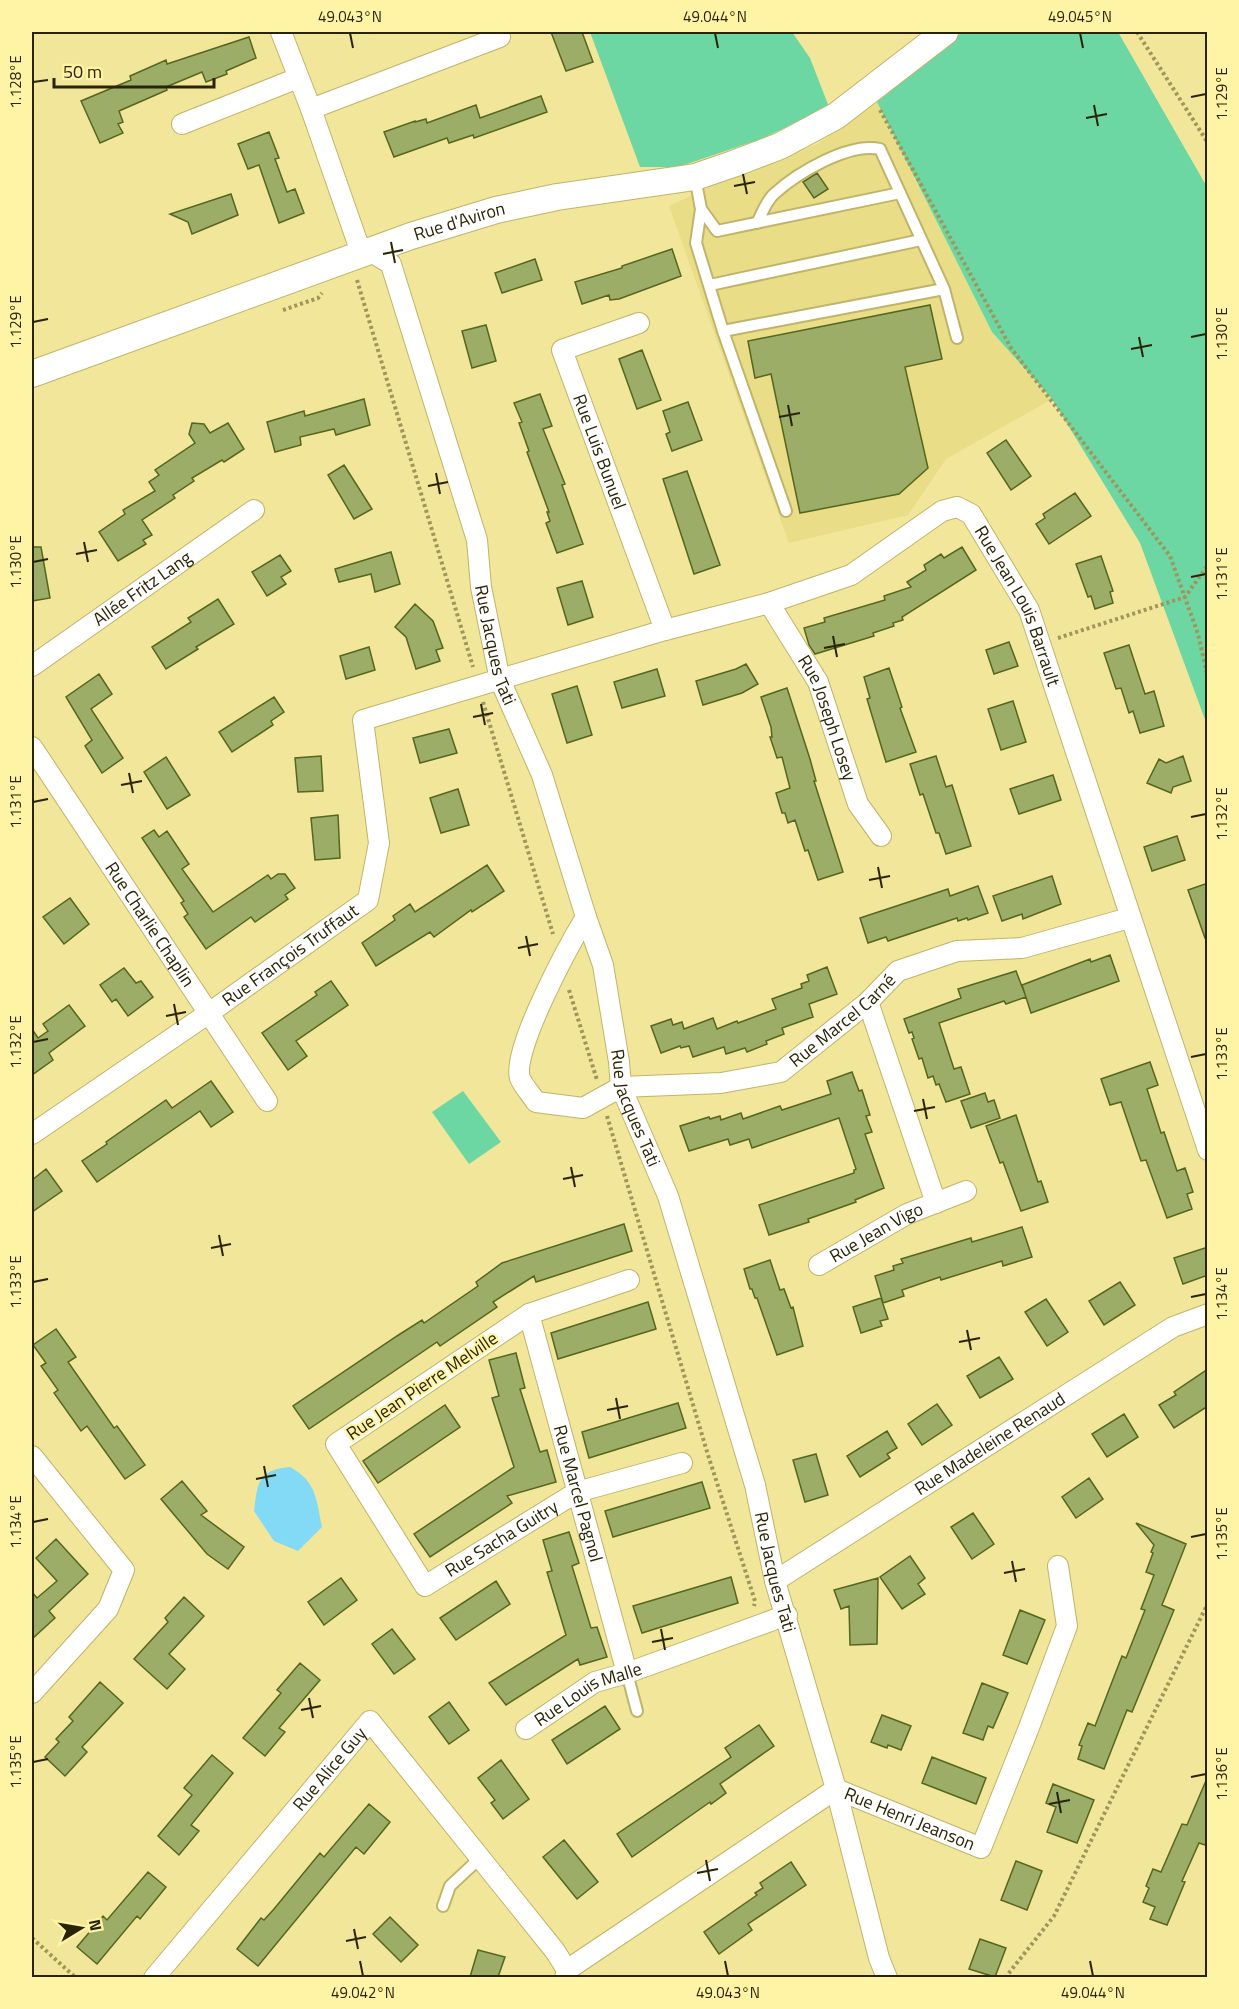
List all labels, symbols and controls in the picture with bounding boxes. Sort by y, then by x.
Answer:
text: 49.043°N [318,5,382,28]
text: 49.044°N [683,5,747,28]
text: 49.045°N [1048,5,1112,28]
scale bar [54,51,214,89]
text: 1.128°E [4,55,27,109]
text: 50 m [63,58,102,85]
text: 1.129°E [1210,67,1233,121]
street label: Rue d'Aviron [410,194,508,247]
text: 1.129°E [4,295,27,349]
text: 1.130°E [1210,307,1233,361]
street label: Rue Luis Bunuel [566,390,633,513]
street label: Rue Jean Louis Barrault [968,520,1068,690]
text: 1.130°E [4,535,27,589]
street label: Allée Fritz Lang [87,544,197,632]
text: 1.131°E [1210,547,1233,601]
street label: Rue Jacques Tati [468,582,523,709]
street label: Rue Joseph Losey [791,650,864,785]
text: 1.131°E [4,775,27,829]
text: 1.132°E [1210,787,1233,841]
street label: Rue Charlie Chaplin [99,856,202,992]
street label: Rue François Truffaut [216,897,364,1013]
street label: Rue Marcel Carné [783,967,902,1073]
text: 1.132°E [4,1015,27,1069]
text: 1.133°E [1210,1027,1233,1081]
street label: Rue Jacques Tati [604,1047,668,1171]
street label: Rue Jean Vigo [824,1195,927,1269]
text: 1.133°E [4,1255,27,1309]
text: 1.134°E [1210,1267,1233,1321]
street label: Rue Jean Pierre Melville [340,1325,503,1446]
street label: Rue Madeleine Renaud [909,1385,1070,1502]
street label: Rue Marcel Pagnol [547,1422,610,1565]
street label: Rue Sacha Guitry [439,1493,564,1584]
text: 1.134°E [4,1495,27,1549]
text: 1.135°E [1210,1507,1233,1561]
street label: Rue Jacques Tati [748,1509,803,1635]
street label: Rue Louis Malle [528,1655,645,1733]
street label: Rue Alice Guy [286,1720,373,1817]
text: 1.135°E [4,1735,27,1789]
text: 1.136°E [1210,1747,1233,1801]
street label: Rue Henri Jeanson [840,1780,979,1857]
north arrow [51,1898,111,1958]
text: N [83,1917,109,1933]
text: 49.042°N [331,1981,395,2004]
text: 49.043°N [696,1981,760,2004]
text: 49.044°N [1061,1981,1125,2004]

